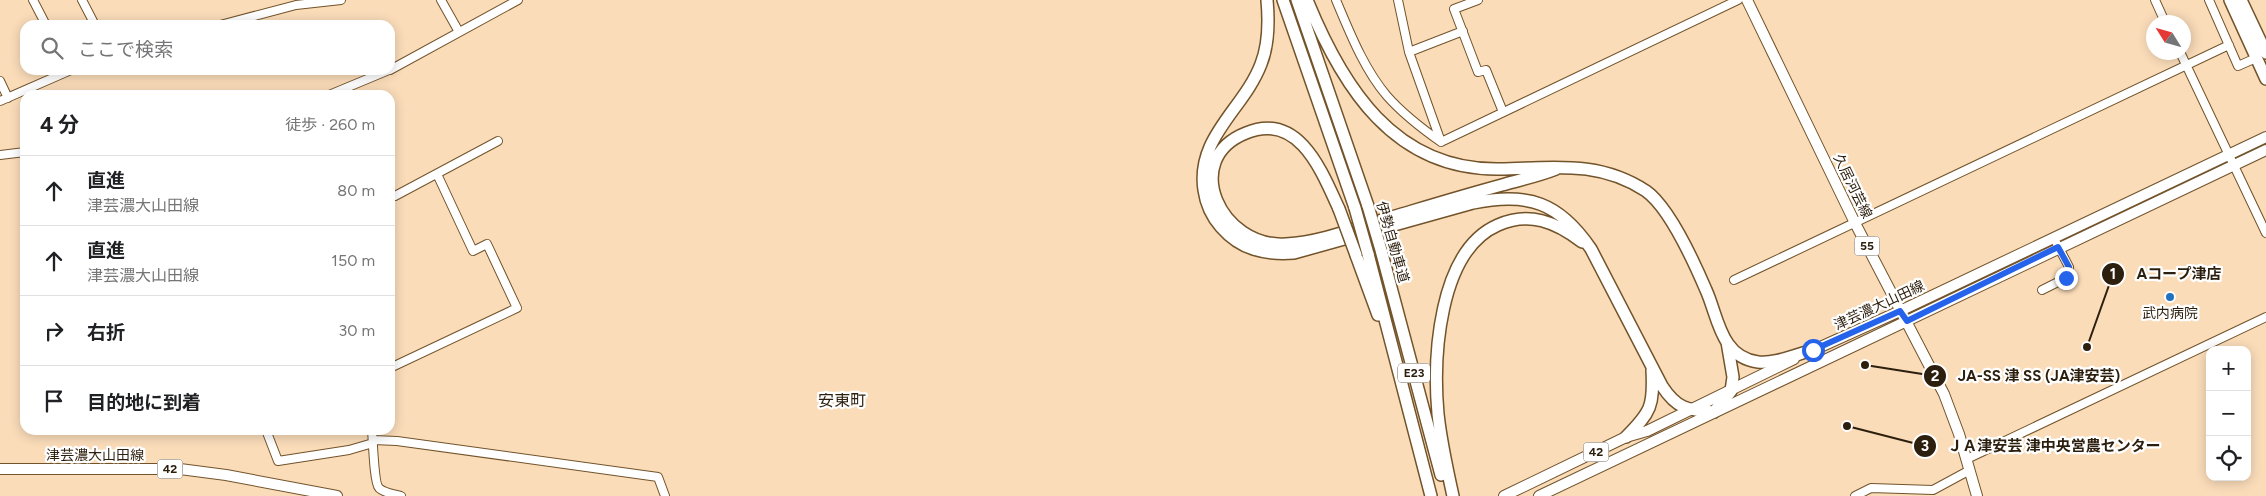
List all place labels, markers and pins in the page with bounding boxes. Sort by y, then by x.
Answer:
callout: Aコープ津店 [2101,259,2232,289]
marker: 武内病院 [2164,291,2176,303]
place label: 武内病院 [2142,305,2198,322]
callout: JA-SS 津 SS (JA津安芸) [1922,361,2130,391]
callout: ＪＡ津安芸 津中央営農センター [1913,431,2171,461]

